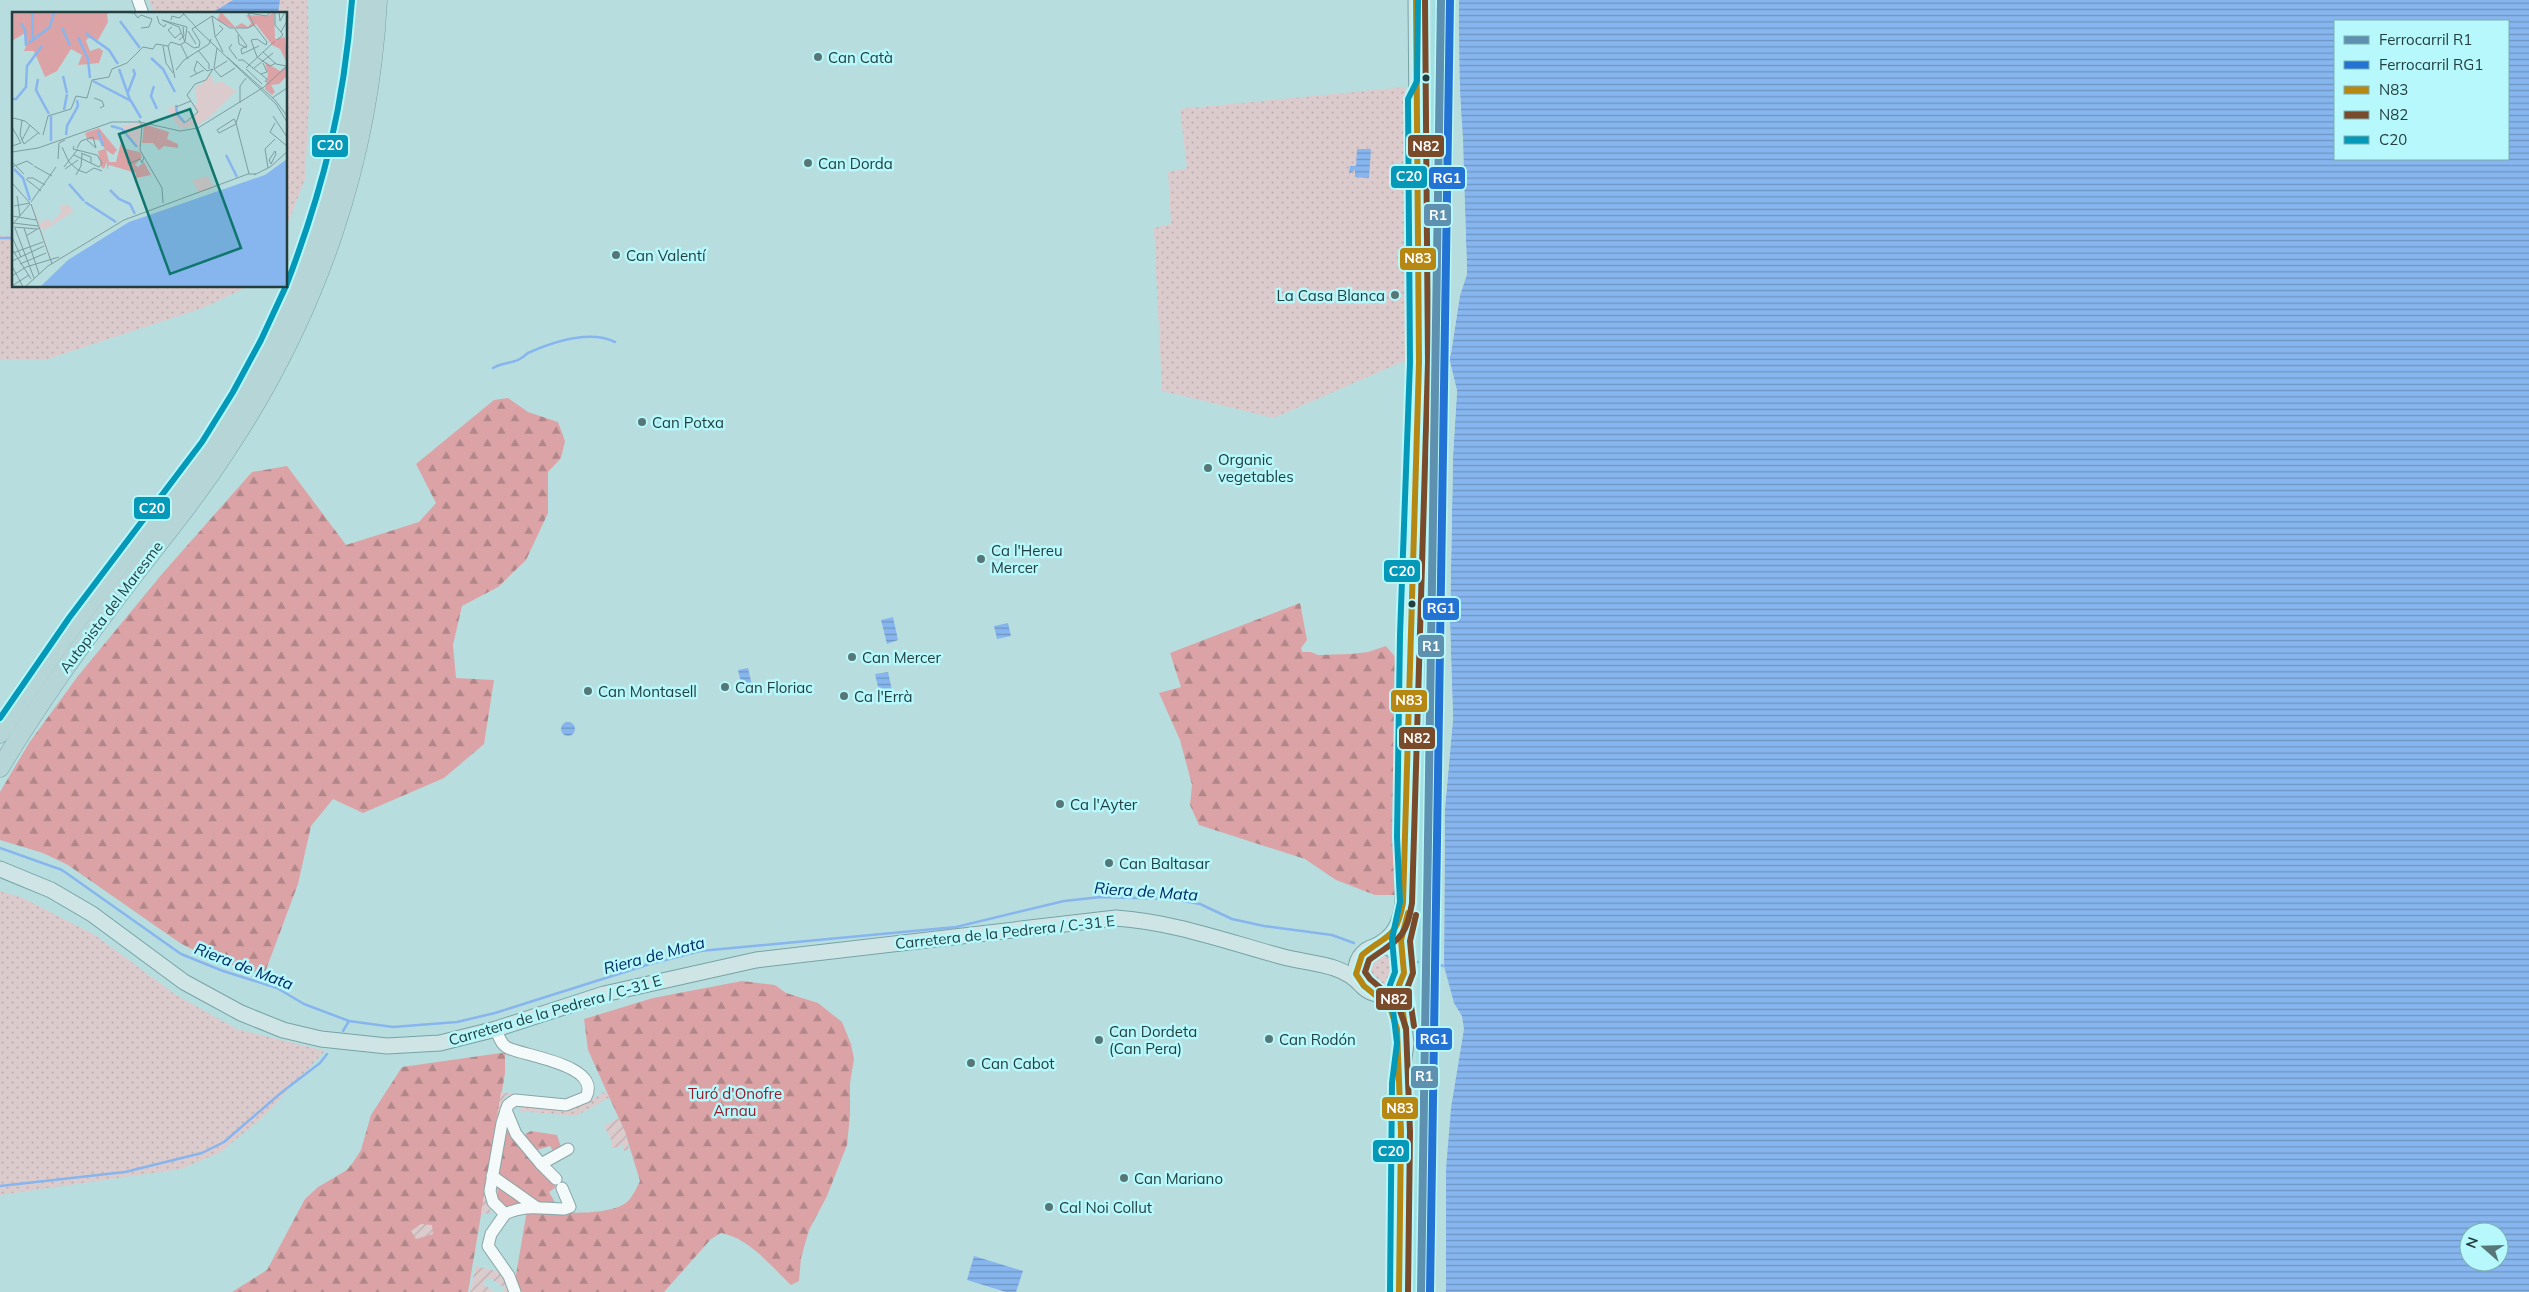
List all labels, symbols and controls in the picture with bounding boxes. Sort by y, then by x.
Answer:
inset map [12,12,288,288]
legend [2334,20,2509,160]
text: Ferrocarril R1 [2379,30,2472,49]
place label: Can Catà [828,48,893,67]
marker: Can Catà [812,51,824,63]
text: Ferrocarril RG1 [2379,55,2483,74]
unlabelled marker [1421,73,1431,83]
text: N83 [2379,80,2408,99]
text: N82 [2379,105,2408,124]
text: C20 [2379,130,2407,149]
line badge: C20 [311,134,349,158]
line badge: N82 [1407,134,1445,158]
text: C20 [317,136,343,154]
text: N82 [1412,137,1440,155]
place label: Can Dorda [818,154,893,173]
marker: Can Dorda [802,157,814,169]
line badge: C20 [1390,165,1428,189]
line badge: RG1 [1428,166,1466,190]
text: C20 [1396,167,1422,185]
text: RG1 [1433,169,1461,187]
line badge: R1 [1423,203,1452,227]
text: R1 [1429,206,1447,224]
place label: Can Valentí [626,246,707,265]
line badge: N83 [1399,247,1437,271]
marker: Can Valentí [610,249,622,261]
text: N83 [1404,249,1432,267]
place label: La Casa Blanca [1277,286,1385,305]
marker: La Casa Blanca [1389,289,1401,301]
place label: Can Potxa [652,413,724,432]
marker: Can Potxa [636,416,648,428]
place label: Organic vegetables [1218,450,1294,486]
marker: Organic vegetables [1202,462,1214,474]
line badge: C20 [133,496,171,520]
text: C20 [139,499,165,517]
street label: Autopista del Maresme [55,537,167,677]
place label: Ca l'Hereu Mercer [991,541,1063,577]
marker: Ca l'Hereu Mercer [975,553,987,565]
line badge: C20 [1383,559,1421,583]
text: C20 [1389,562,1415,580]
line badge: RG1 [1422,597,1460,621]
unlabelled marker [1407,599,1417,609]
text: RG1 [1427,599,1455,617]
line badge: R1 [1417,634,1445,658]
text: R1 [1422,637,1440,655]
place label: Can Mercer [862,648,942,667]
marker: Can Mercer [846,651,858,663]
place label: Can Floriac [735,678,813,697]
marker: Can Floriac [719,681,731,693]
place label: Can Montasell [598,682,697,701]
marker: Can Montasell [582,685,594,697]
place label: Ca l'Errà [854,687,913,706]
line badge: N83 [1390,689,1428,713]
marker: Ca l'Errà [838,690,850,702]
text: N83 [1395,691,1423,709]
line badge: N82 [1398,726,1436,750]
text: N82 [1403,729,1431,747]
place label: Ca l'Ayter [1070,795,1138,814]
marker: Ca l'Ayter [1054,798,1066,810]
place label: Can Baltasar [1119,854,1210,873]
marker: Can Baltasar [1103,857,1115,869]
water label: Riera de Mata [1093,877,1199,905]
street label: Carretera de la Pedrera / C-31 E [894,911,1116,953]
water label: Riera de Mata [601,932,707,978]
water label: Riera de Mata [192,938,297,994]
street label: Carretera de la Pedrera / C-31 E [446,970,664,1050]
line badge: N82 [1375,987,1413,1011]
text: N82 [1380,990,1408,1008]
place label: Can Dordeta (Can Pera) [1109,1022,1197,1058]
line badge: RG1 [1415,1027,1453,1051]
place label: Can Rodón [1279,1030,1356,1049]
text: RG1 [1420,1030,1448,1048]
marker: Can Rodón [1263,1033,1275,1045]
marker: Can Dordeta (Can Pera) [1093,1034,1105,1046]
place label: Can Cabot [981,1054,1054,1073]
marker: Can Cabot [965,1057,977,1069]
line badge: R1 [1410,1065,1439,1089]
text: R1 [1415,1067,1433,1085]
park label: Turó d'Onofre Arnau [688,1084,782,1120]
line badge: N83 [1381,1096,1419,1120]
text: N83 [1386,1099,1414,1117]
line badge: C20 [1372,1139,1410,1163]
text: C20 [1378,1142,1404,1160]
place label: Can Mariano [1134,1169,1223,1188]
marker: Can Mariano [1118,1172,1130,1184]
place label: Cal Noi Collut [1059,1198,1152,1217]
marker: Cal Noi Collut [1043,1201,1055,1213]
north arrow [2459,1222,2509,1272]
text: N [2462,1235,2482,1251]

